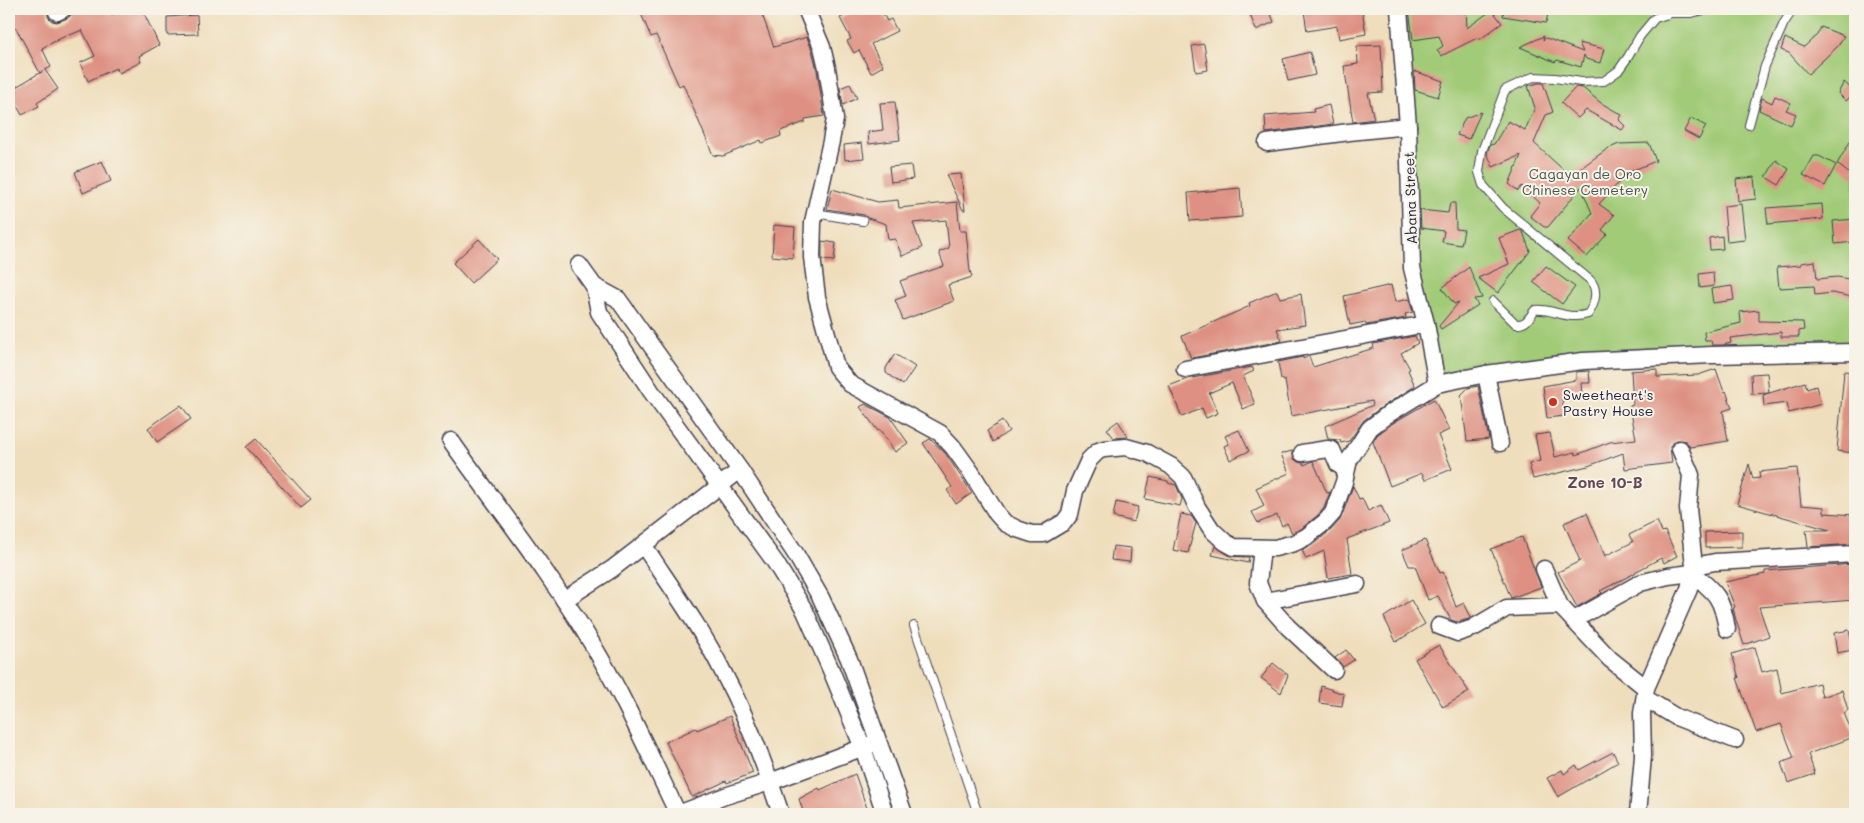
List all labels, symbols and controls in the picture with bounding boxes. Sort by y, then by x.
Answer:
street label: Abana Street [1399,151,1421,245]
park label: Cagayan de Oro Chinese Cemetery [1522,164,1648,199]
place label: Sweetheart's Pastry House [1563,385,1654,420]
marker: Sweetheart's Pastry House [1547,396,1559,408]
district label: Zone 10-B [1567,472,1643,492]

